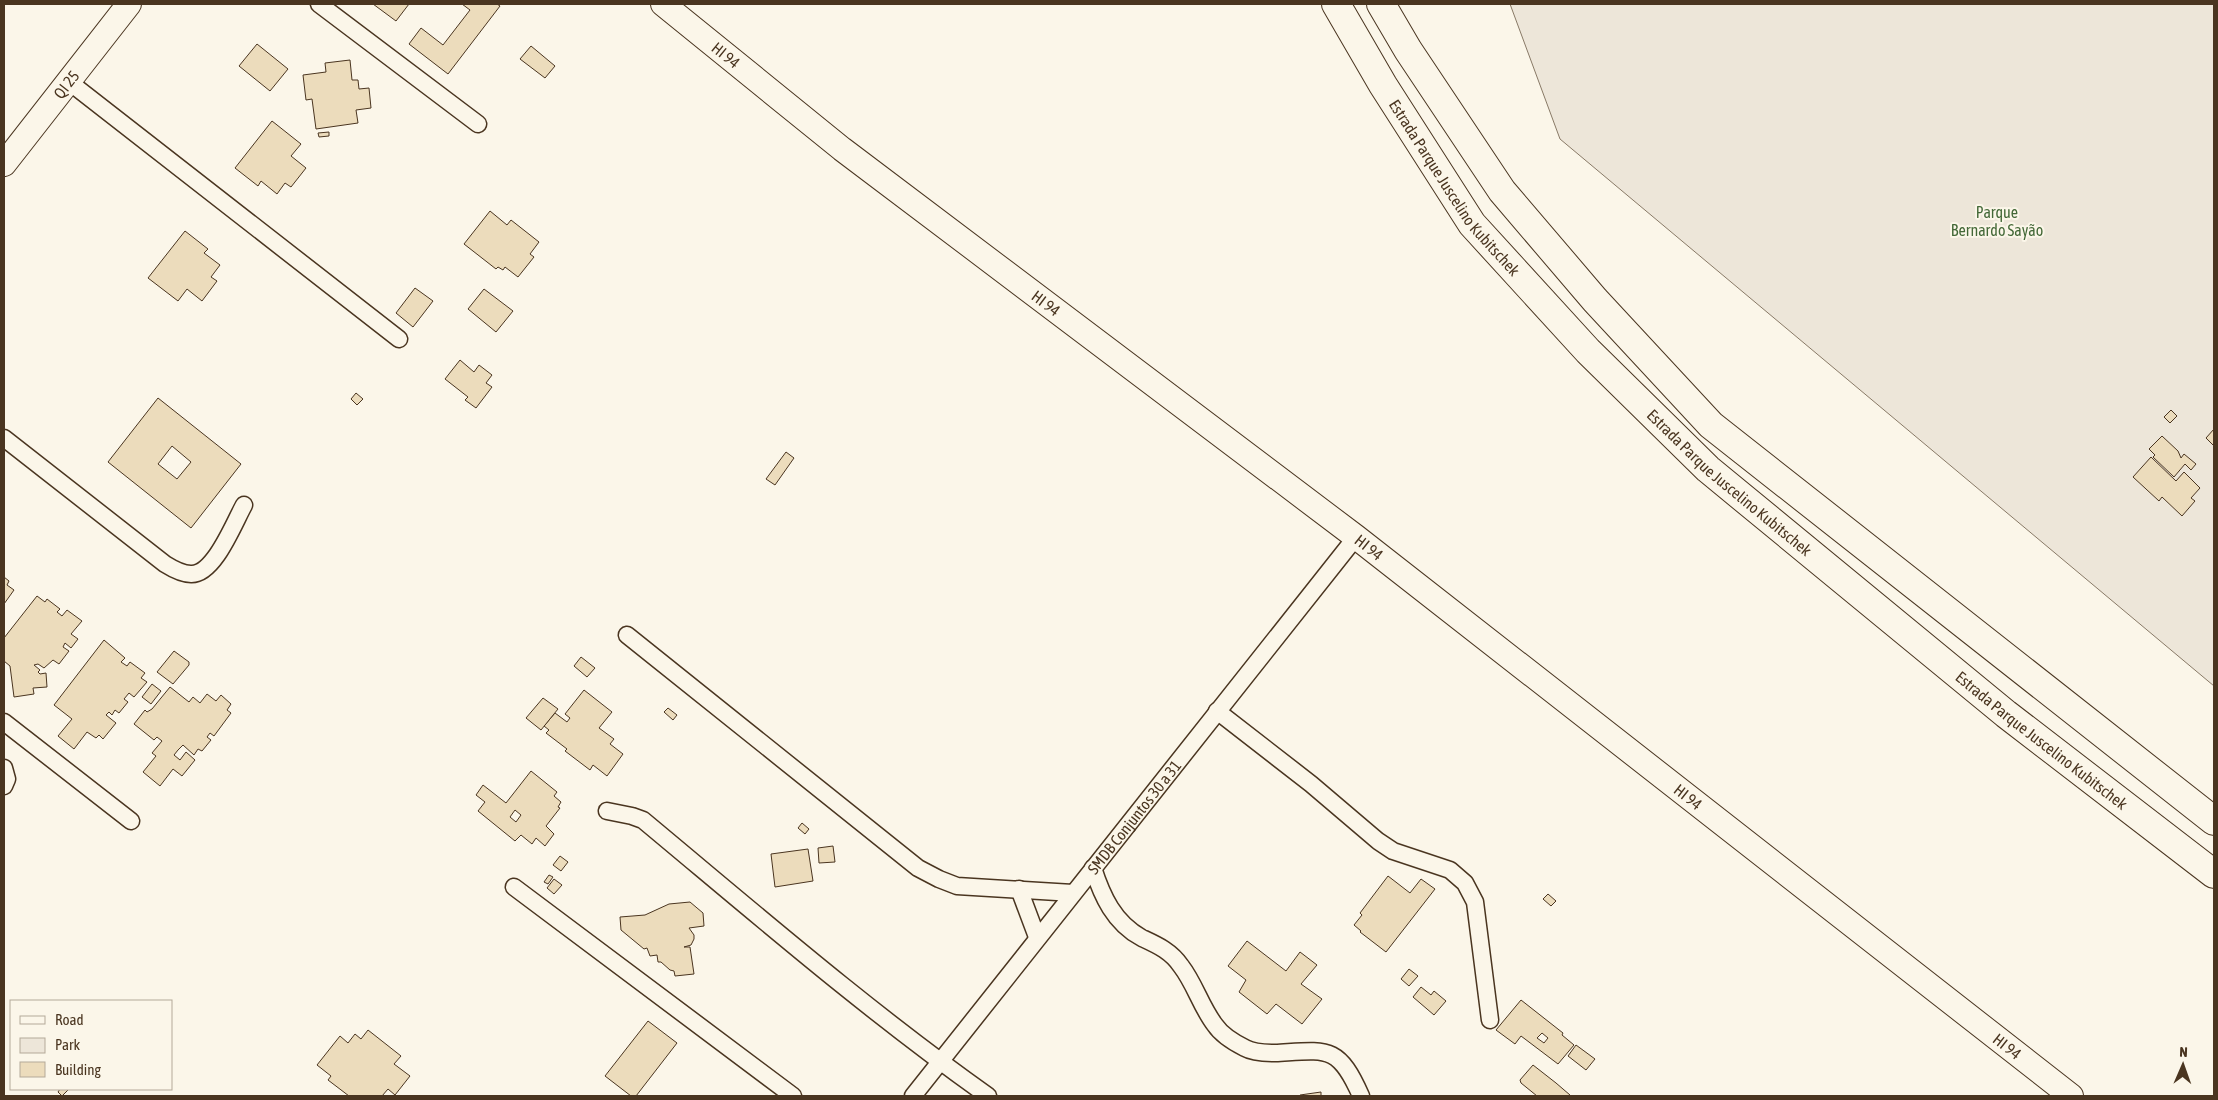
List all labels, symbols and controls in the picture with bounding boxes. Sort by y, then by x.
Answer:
street label: HI 94 [708,38,744,72]
street label: QI 25 [50,67,83,102]
street label: Estrada Parque Juscelino Kubitschek [1386,96,1524,279]
park label: Parque Bernardo Sayão [1951,203,2043,240]
street label: HI 94 [1028,287,1064,319]
street label: Estrada Parque Juscelino Kubitschek [1644,406,1815,559]
street label: HI 94 [1351,531,1387,564]
street label: Estrada Parque Juscelino Kubitschek [1952,668,2131,813]
street label: SMDB Conjuntos 30 a 31 [1084,757,1185,877]
street label: HI 94 [1671,780,1706,813]
legend [10,1000,172,1090]
text: Road [55,1011,84,1028]
street label: HI 94 [1990,1030,2025,1063]
text: Park [55,1036,80,1053]
north arrow [2158,1040,2208,1090]
text: N [2179,1044,2188,1060]
text: Building [55,1061,101,1078]

